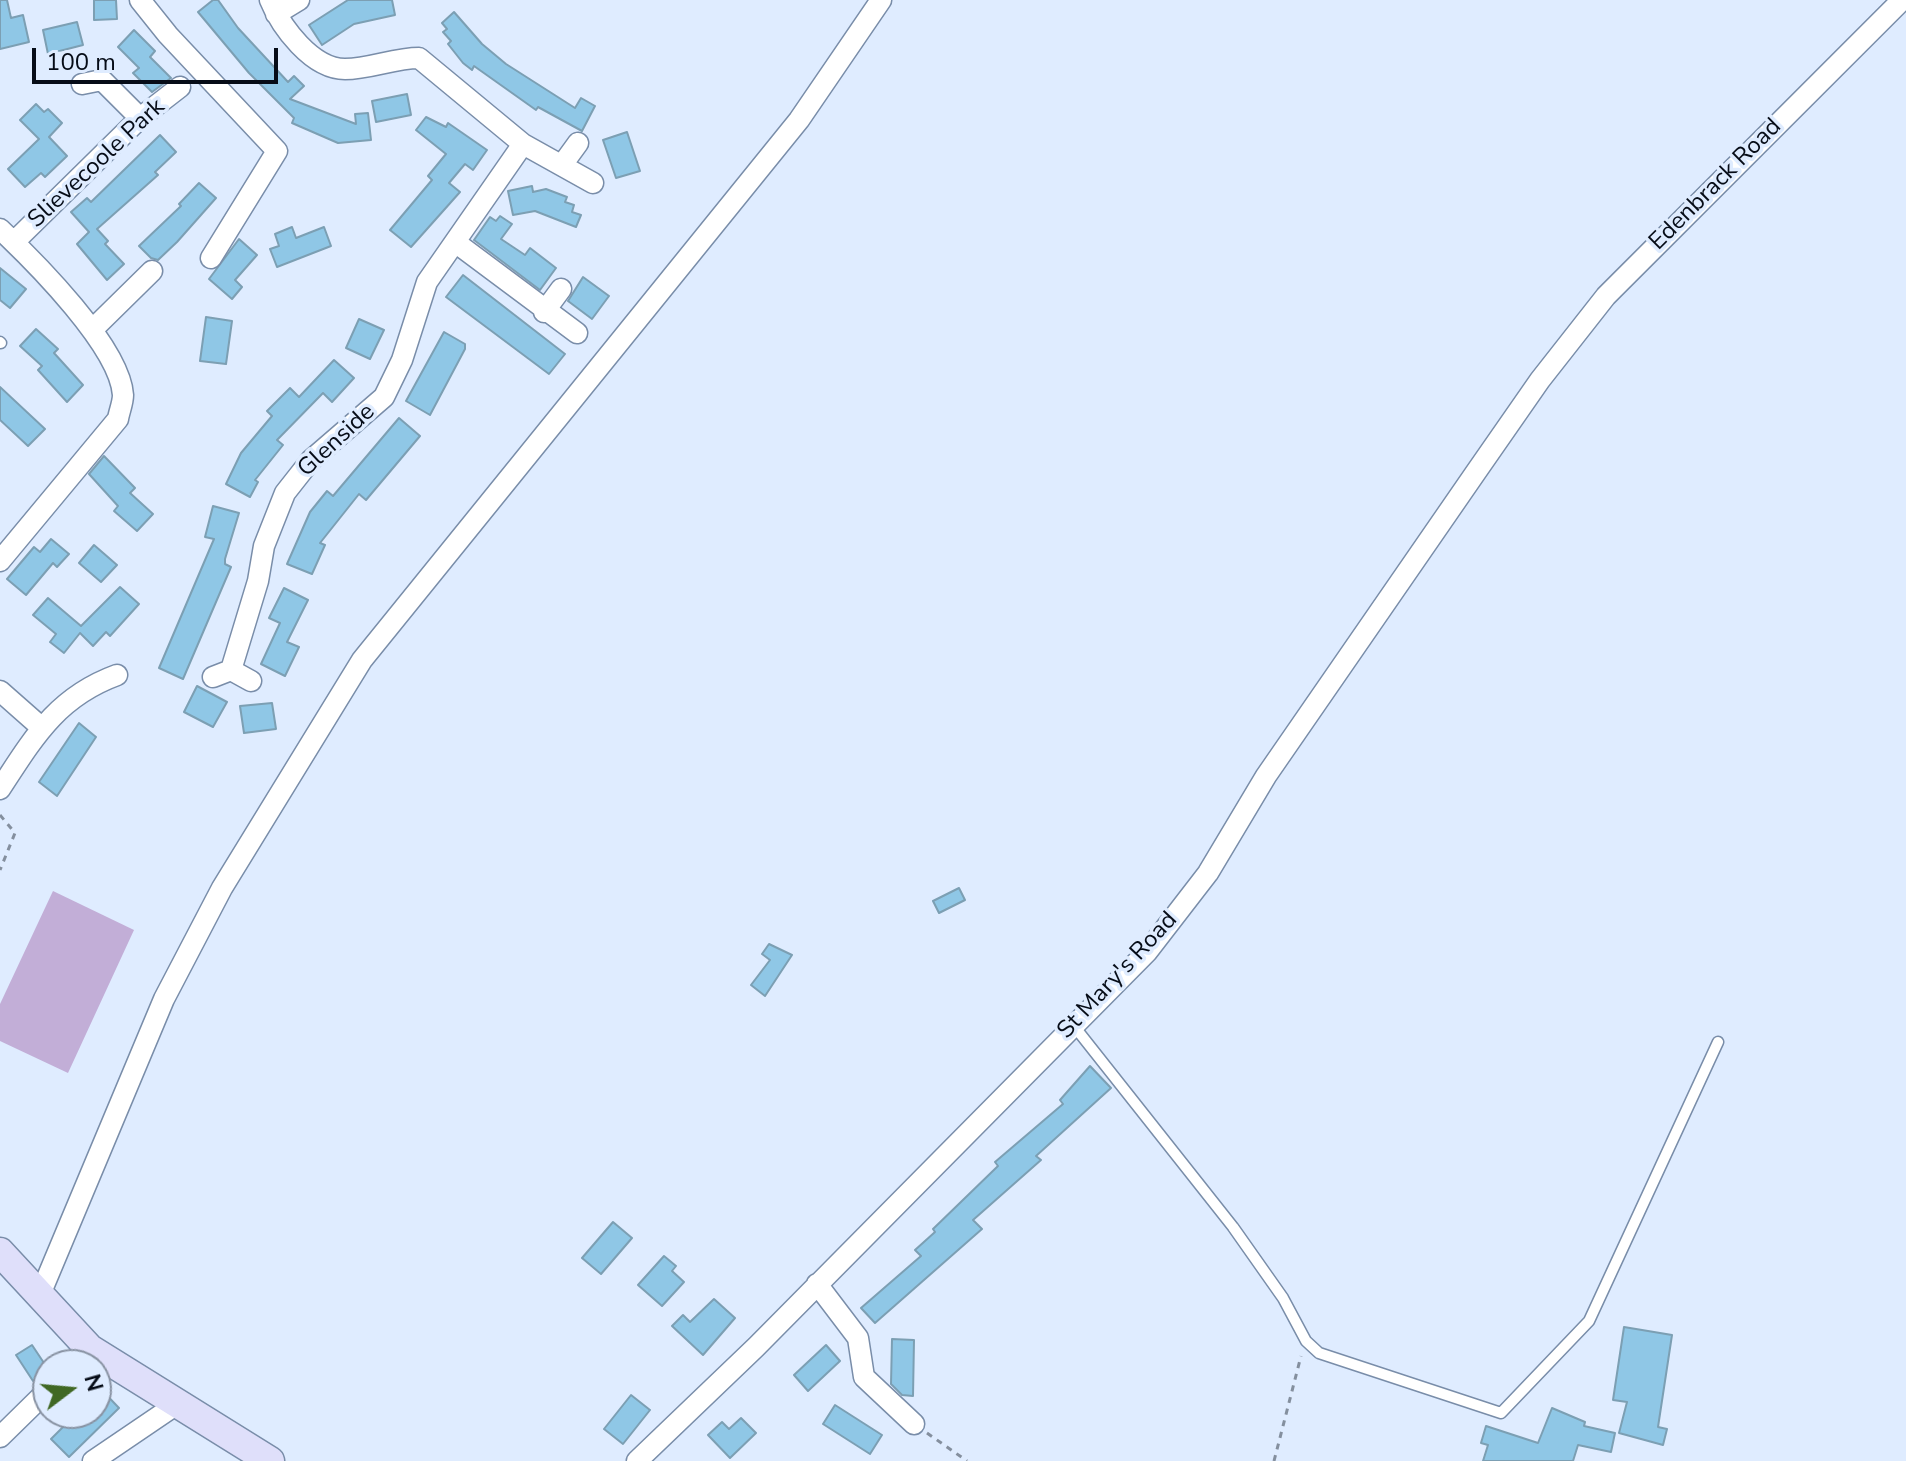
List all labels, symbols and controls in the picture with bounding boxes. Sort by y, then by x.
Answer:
scale bar [36,32,282,82]
text: 100 m [46,46,116,78]
street label: Slievecoole Park [23,93,171,235]
street label: Edenbrack Road [1644,113,1788,257]
street label: Glenside [293,398,381,484]
street label: St Mary's Road [1052,907,1184,1045]
north arrow [32,1349,112,1429]
text: N [76,1371,110,1395]

